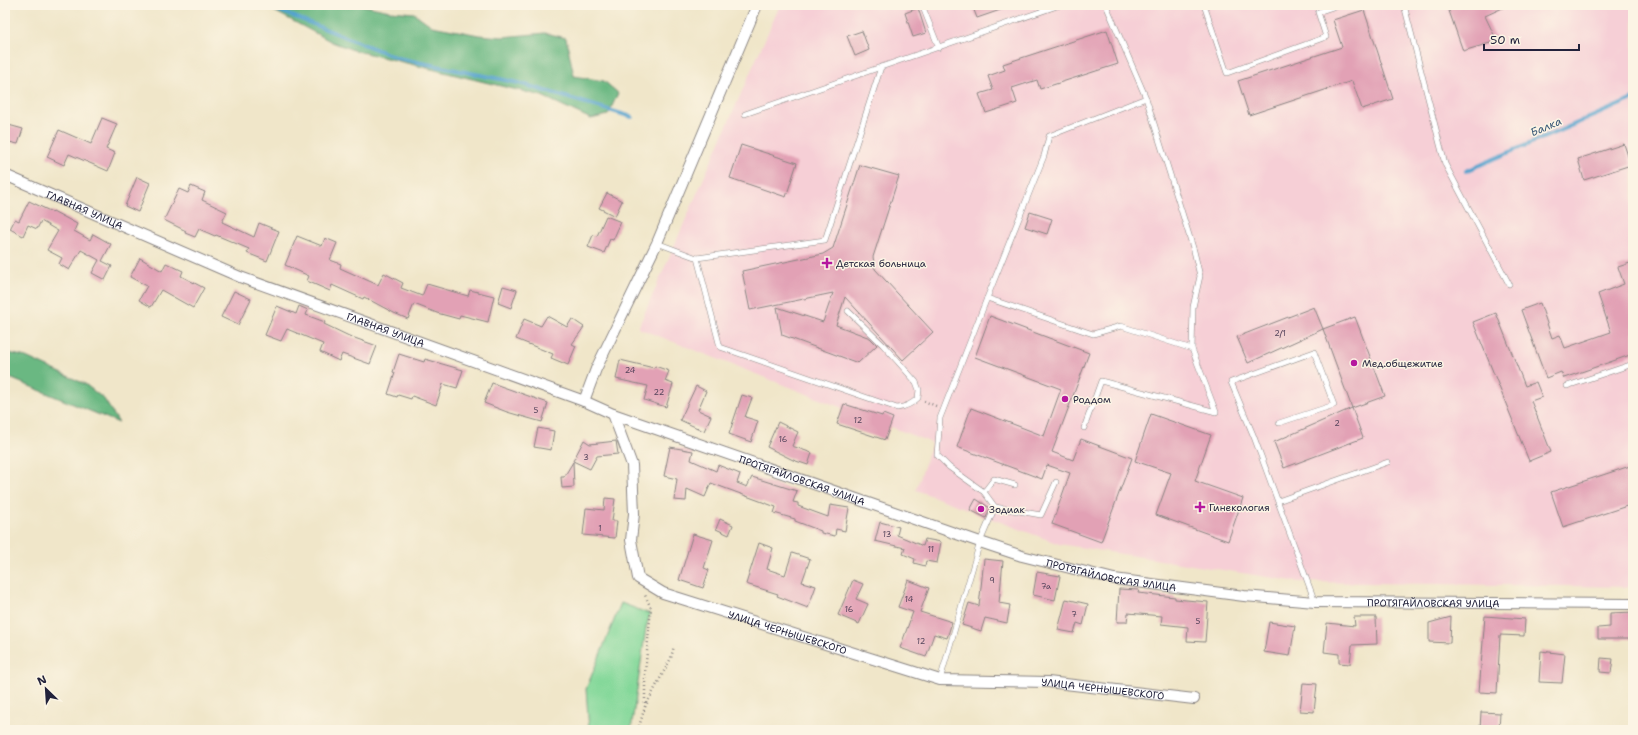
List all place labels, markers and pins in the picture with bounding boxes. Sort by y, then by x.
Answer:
marker: Детская больница [821,257,833,269]
place label: Детская больница [836,257,927,270]
place label: Мед.общежитие [1362,357,1443,370]
marker: Мед.общежитие [1349,358,1359,368]
place label: Роддом [1073,393,1111,406]
marker: Роддом [1060,394,1070,404]
marker: Гинекология [1194,501,1206,513]
place label: Гинекология [1209,501,1270,514]
place label: Зодиак [989,503,1026,516]
marker: Зодиак [976,504,986,514]

